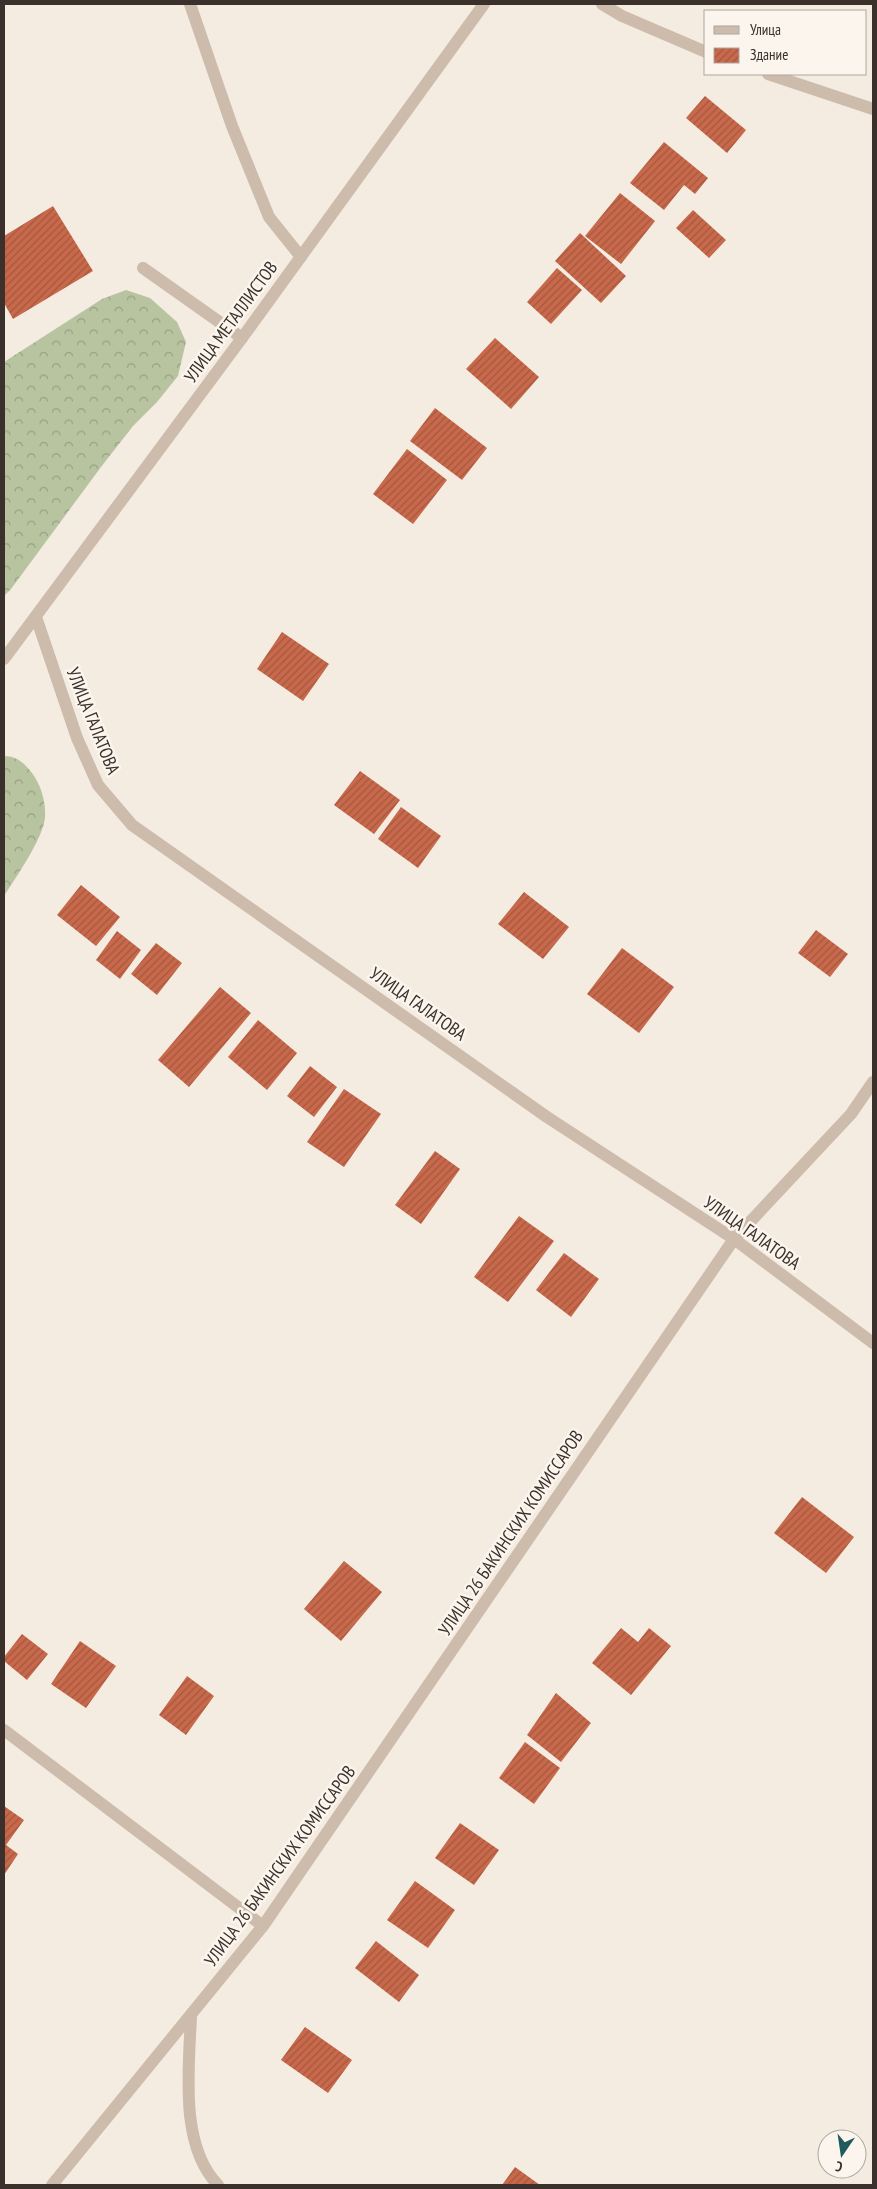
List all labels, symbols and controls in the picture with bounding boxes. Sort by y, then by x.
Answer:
legend [704,10,867,75]
text: Улица [750,20,781,39]
text: Здание [750,45,788,64]
street label: УЛИЦА МЕТАЛЛИСТОВ [179,257,282,387]
street label: УЛИЦА ГАЛАТОВА [62,664,125,778]
street label: УЛИЦА ГАЛАТОВА [365,962,472,1046]
street label: УЛИЦА ГАЛАТОВА [699,1191,806,1275]
street label: УЛИЦА 26 БАКИНСКИХ КОМИССАРОВ [433,1426,588,1640]
street label: УЛИЦА 26 БАКИНСКИХ КОМИССАРОВ [199,1761,360,1971]
north arrow [817,2129,867,2179]
text: С [833,2157,844,2176]

